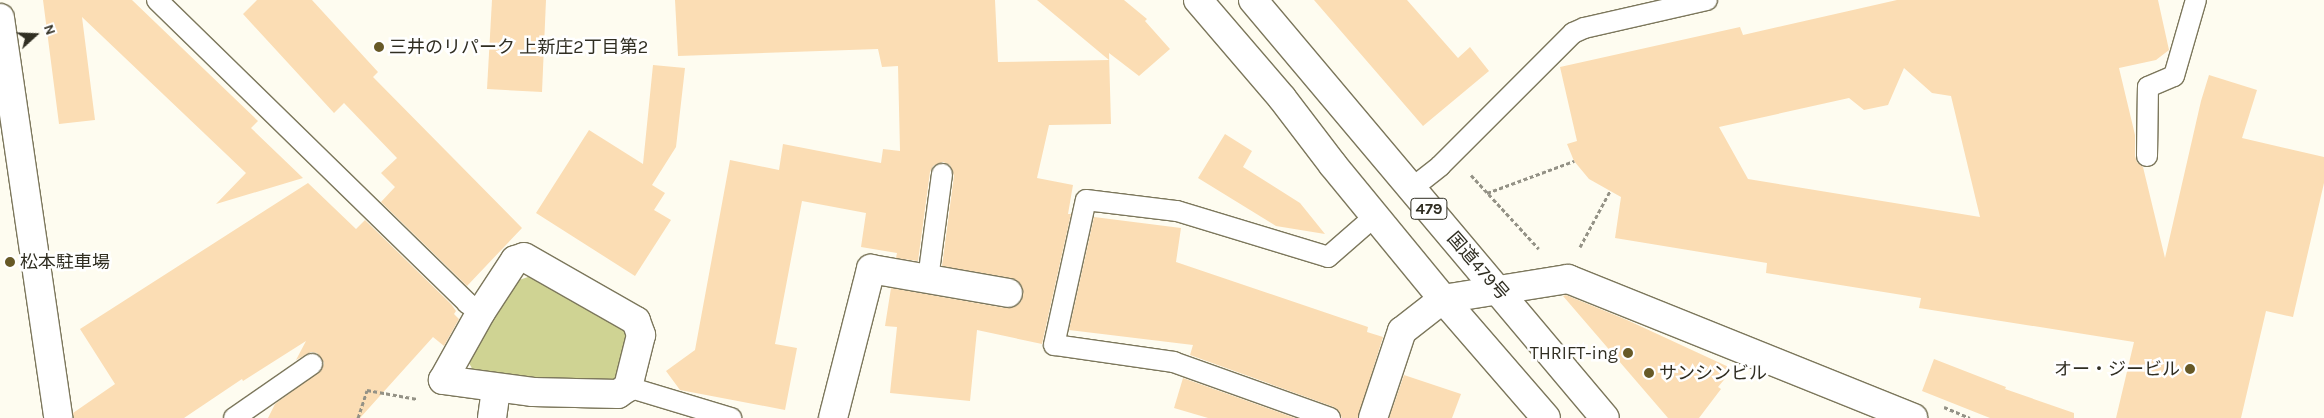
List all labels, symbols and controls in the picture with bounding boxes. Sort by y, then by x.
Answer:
north arrow [10,10,60,60]
text: N [40,22,59,37]
place label: 三井のリパーク 上新庄2丁目第2 [389,36,648,58]
marker: 三井のリパーク 上新庄2丁目第2 [373,41,385,53]
road number: 479 [1410,195,1448,222]
street label: 国道479号 [1443,228,1513,304]
place label: 松本駐車場 [20,251,110,273]
marker: 松本駐車場 [4,256,16,268]
place label: THRIFT-ing [1530,342,1618,364]
marker: THRIFT-ing [1622,347,1634,359]
place label: オー・ジービル [2054,358,2180,380]
place label: サンシンビル [1659,362,1767,384]
marker: オー・ジービル [2184,363,2196,375]
marker: サンシンビル [1643,367,1655,379]

